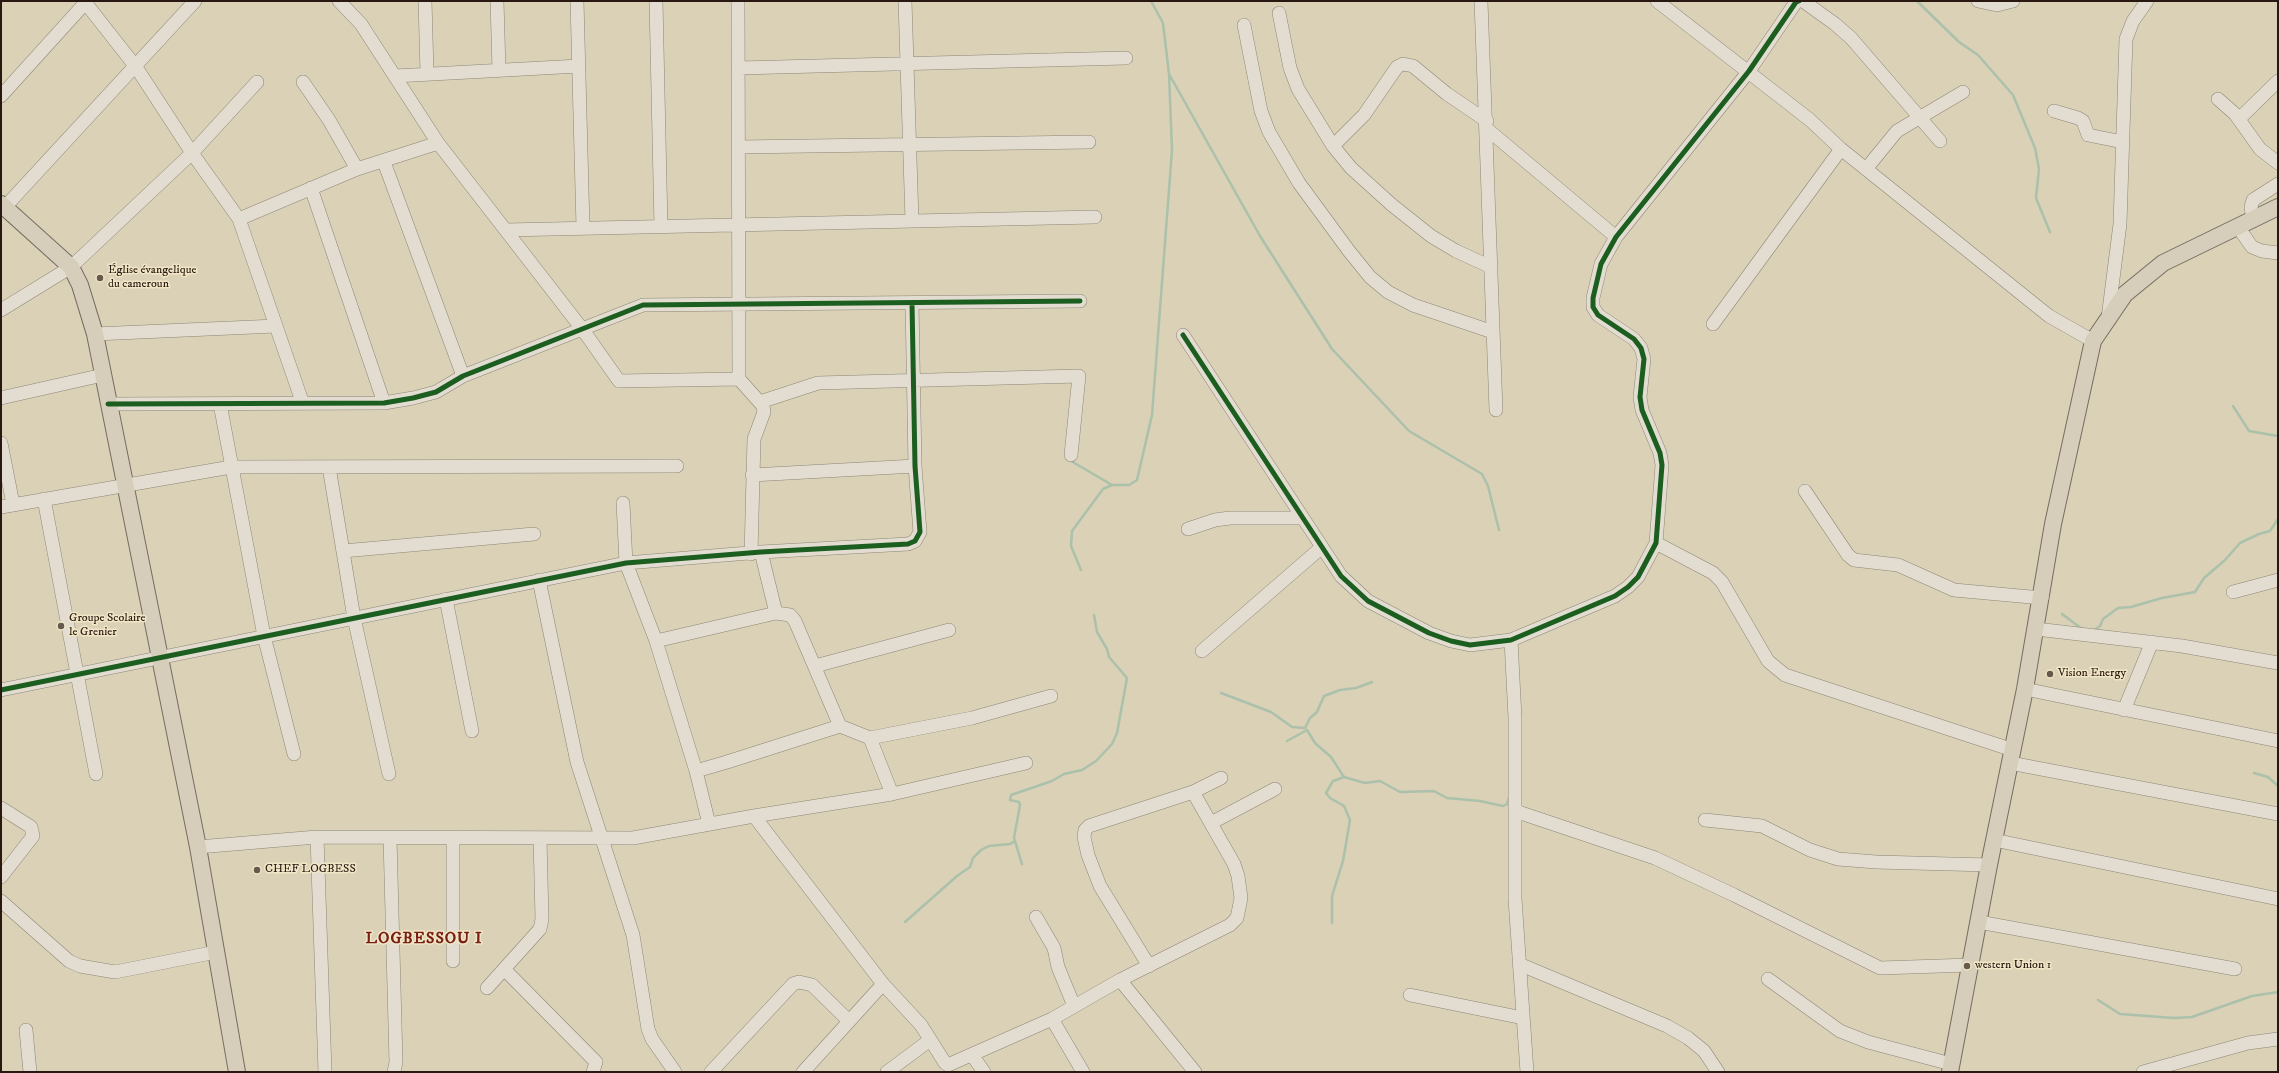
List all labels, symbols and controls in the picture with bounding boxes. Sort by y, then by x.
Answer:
place label: Église évangelique du cameroun [108,264,196,292]
marker: Église évangelique du cameroun [95,273,105,283]
place label: Groupe Scolaire le Grenier [69,612,146,640]
marker: Groupe Scolaire le Grenier [56,621,66,631]
place label: Vision Energy [2058,667,2126,681]
marker: Vision Energy [2045,669,2055,679]
place label: CHEF LOGBESS [265,863,356,877]
marker: CHEF LOGBESS [252,865,262,875]
district label: LOGBESSOU I [366,930,482,950]
place label: western Union 1 [1975,959,2051,973]
marker: western Union 1 [1962,961,1972,971]

